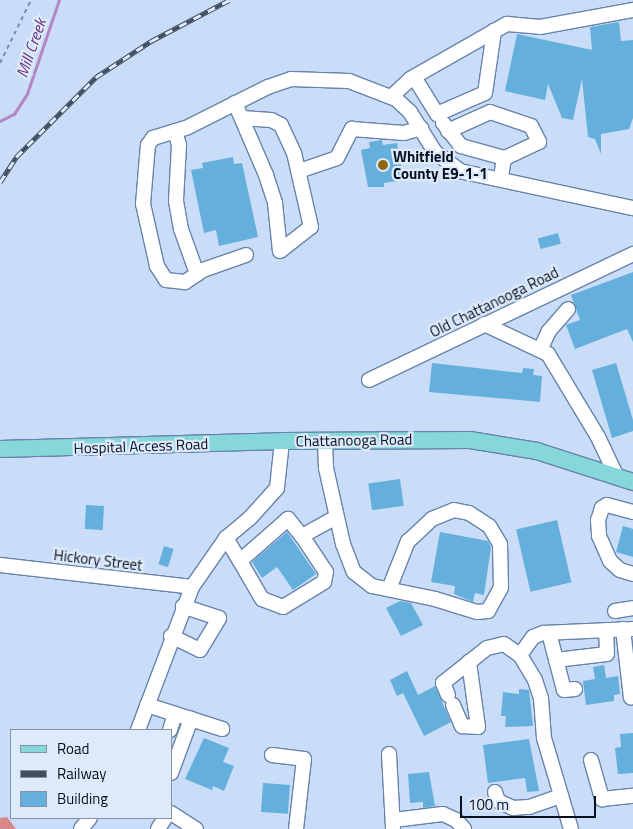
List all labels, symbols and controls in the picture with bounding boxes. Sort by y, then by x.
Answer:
water label: Mill Creek [12,16,50,80]
place label: Whitfield County E9-1-1 [393,147,488,182]
marker: Whitfield County E9-1-1 [377,159,389,171]
street label: Old Chattanooga Road [427,263,561,341]
street label: Chattanooga Road [296,430,412,450]
street label: Hospital Access Road [73,435,209,457]
street label: Hickory Street [53,546,143,574]
legend [10,729,172,819]
text: Road [57,737,89,760]
text: Railway [57,762,107,785]
scale bar [463,786,599,818]
text: Building [57,787,108,810]
text: 100 m [468,793,509,816]

